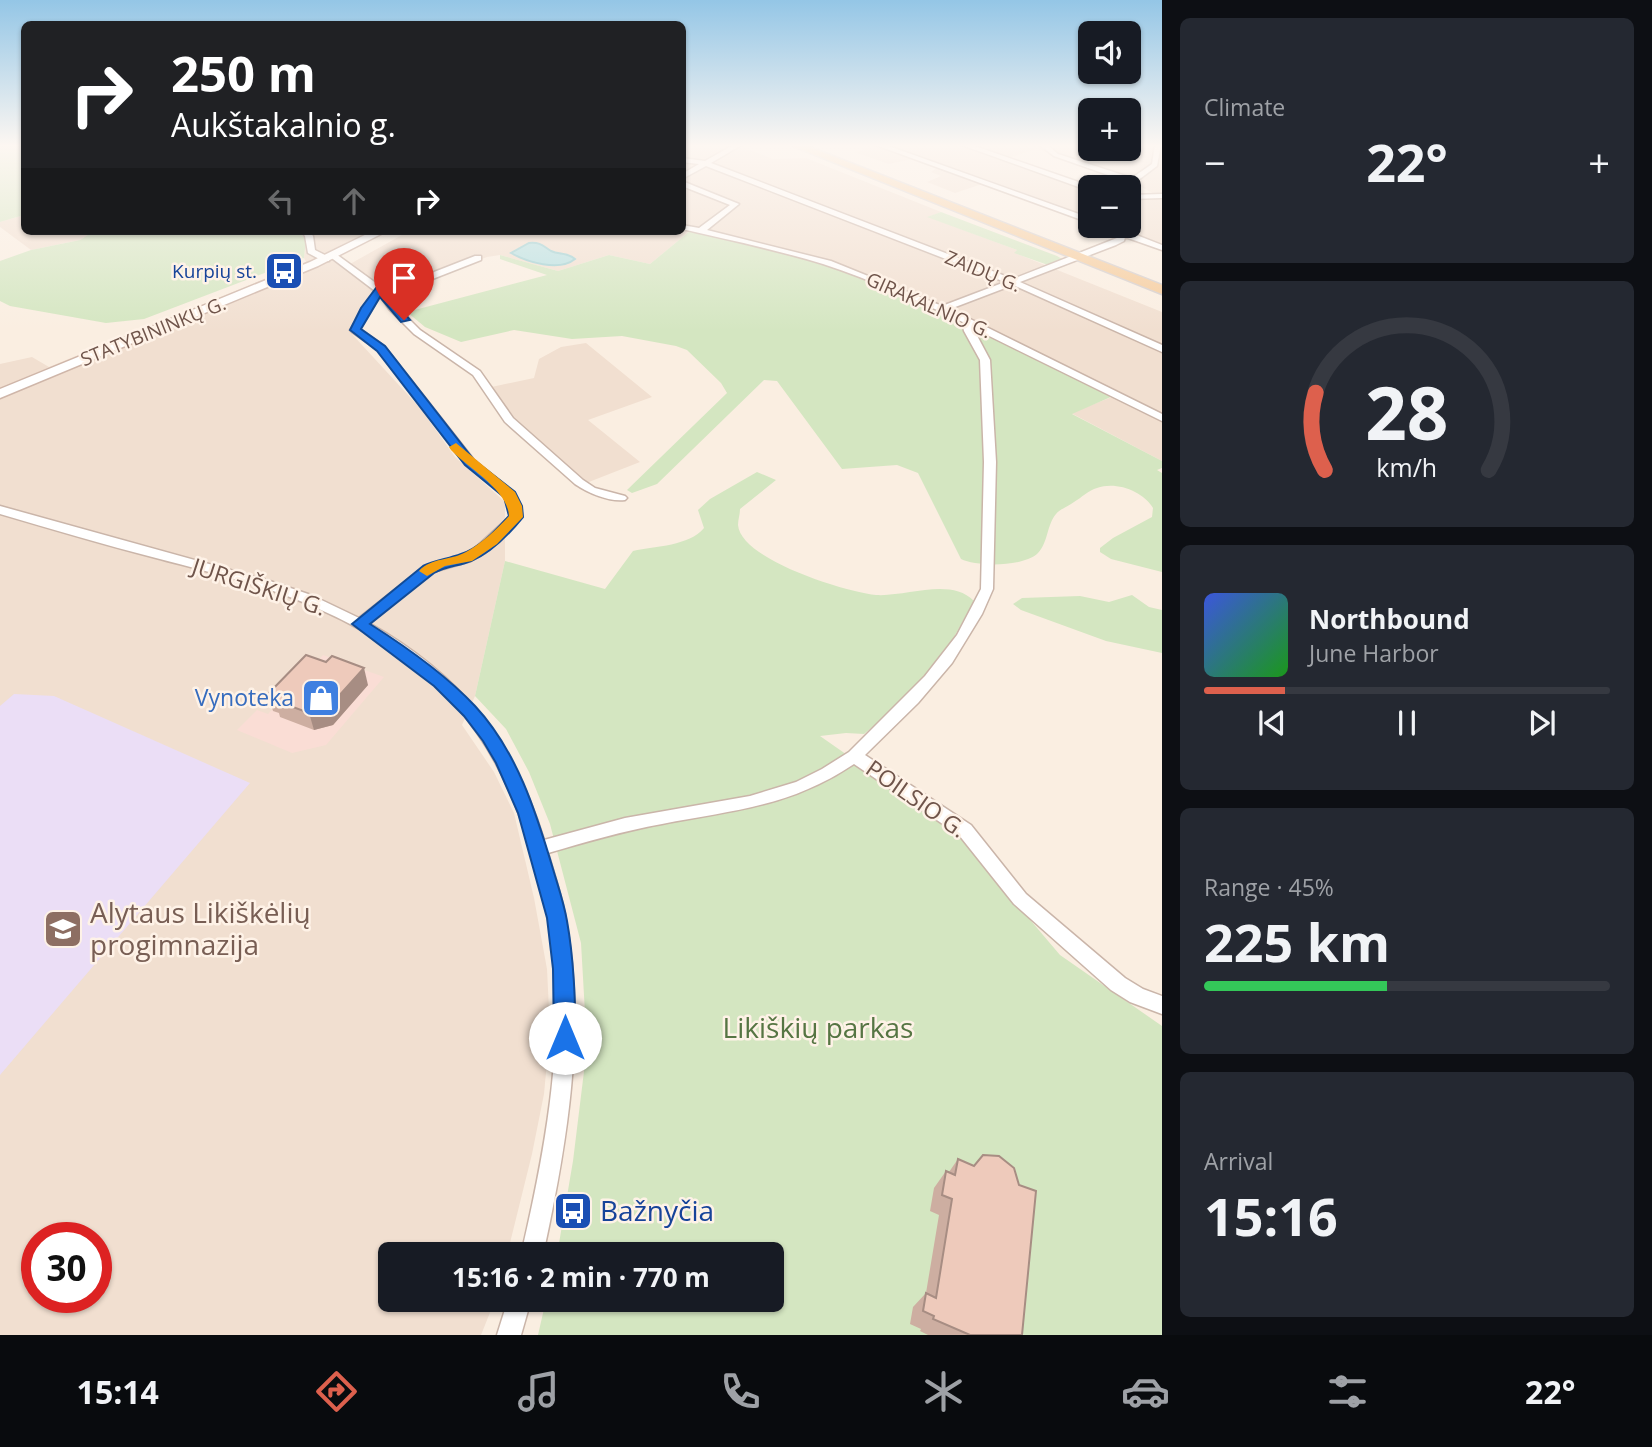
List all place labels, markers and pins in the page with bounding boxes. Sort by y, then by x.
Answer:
pin [374,248,434,320]
bus stop icon: Kurpių st. [263,250,305,292]
place label: Kurpių st. [172,258,257,284]
shop icon: Vynoteka [300,677,342,719]
place label: Vynoteka [195,681,294,713]
place label: Alytaus Likiškėlių progimnazija [90,893,311,963]
school or university icon: Alytaus Likiškėlių progimnazija [42,908,84,950]
bus stop icon: Bažnyčia [552,1190,594,1232]
place label: Bažnyčia [600,1191,714,1229]

